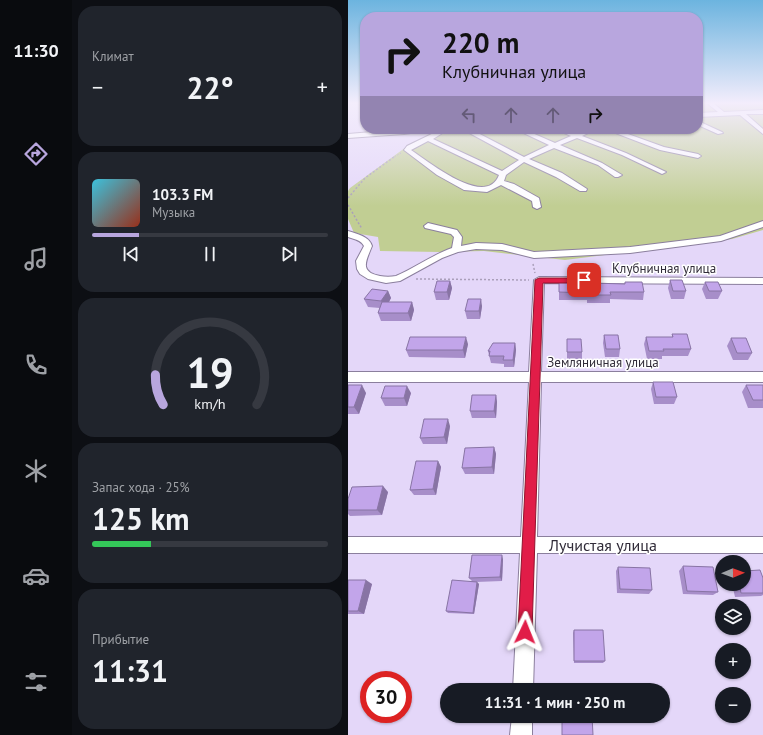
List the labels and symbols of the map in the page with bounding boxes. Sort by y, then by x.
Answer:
street label: Клубничная улица [612,260,716,277]
pin [567,263,601,297]
street label: Земляничная улица [547,354,659,371]
street label: Лучистая улица [548,535,657,555]
north arrow [715,555,751,591]
position arrow [504,611,546,653]
speed limit sign: 30 [360,671,412,723]

